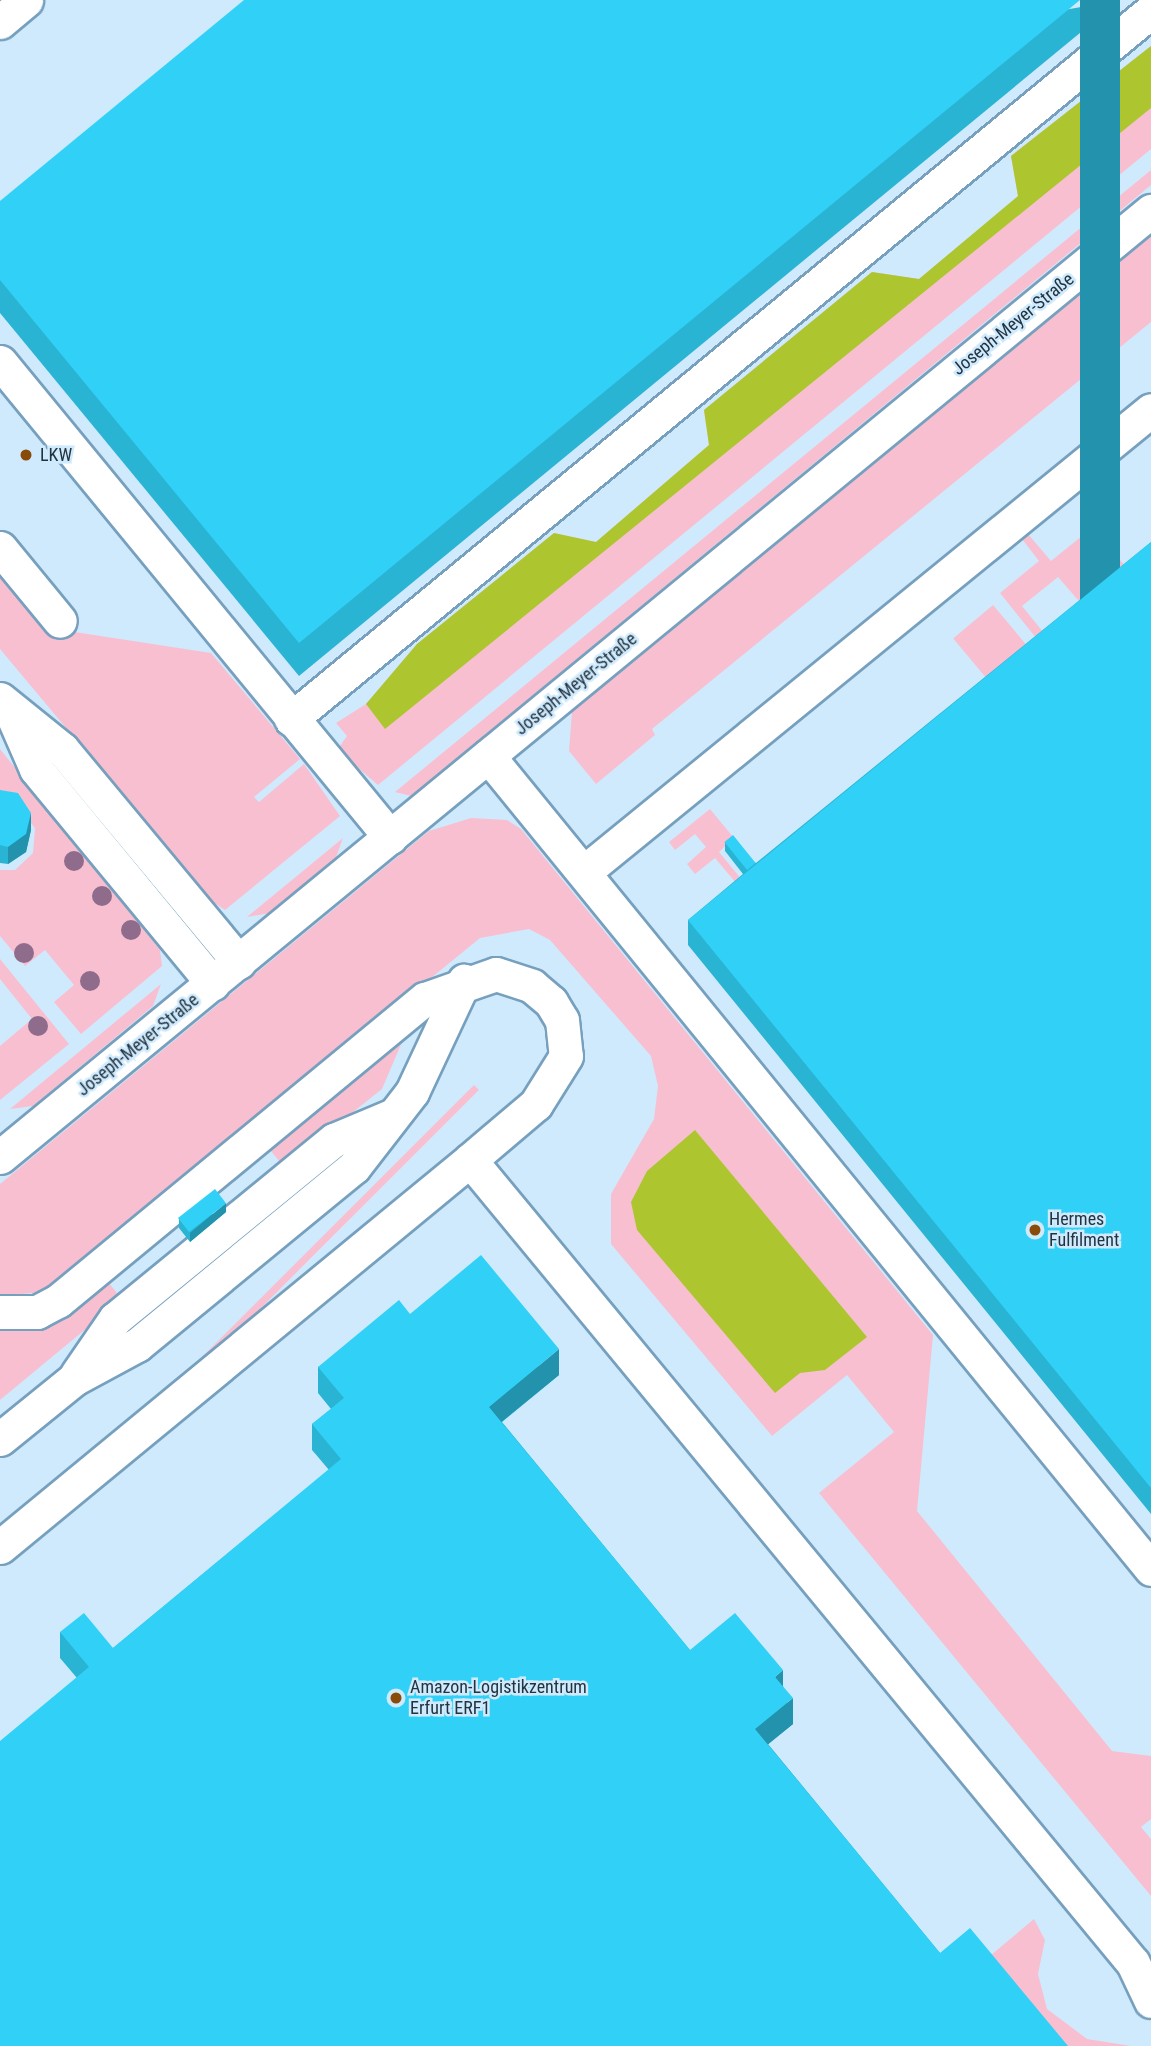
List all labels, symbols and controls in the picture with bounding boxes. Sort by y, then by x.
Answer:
street label: Joseph-Meyer-Straße [948,268,1078,380]
place label: LKW [40,444,72,466]
marker: LKW [18,447,34,463]
street label: Joseph-Meyer-Straße [511,628,641,740]
street label: Joseph-Meyer-Straße [73,989,203,1101]
place label: Hermes Fulfilment [1049,1209,1119,1252]
marker: Hermes Fulfilment [1027,1222,1043,1238]
place label: Amazon-Logistikzentrum Erfurt ERF1 [410,1677,587,1720]
marker: Amazon-Logistikzentrum Erfurt ERF1 [388,1690,404,1706]

